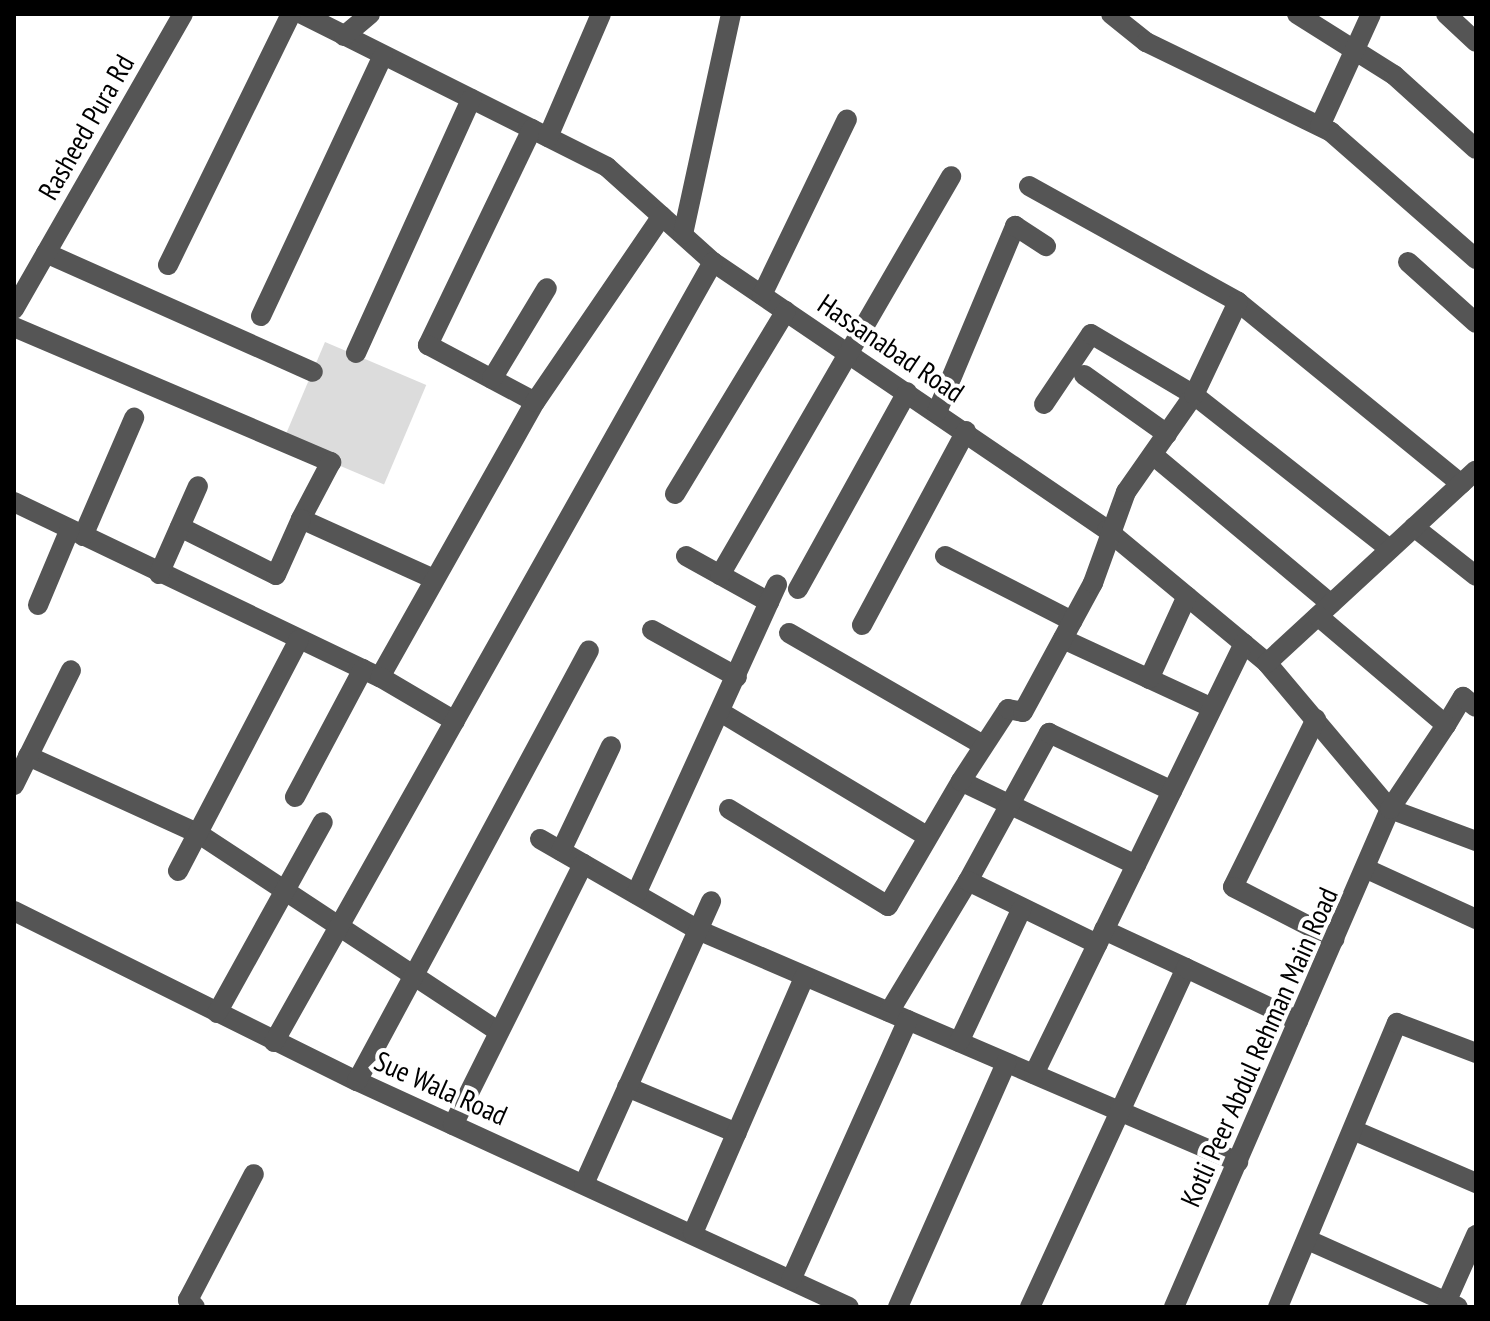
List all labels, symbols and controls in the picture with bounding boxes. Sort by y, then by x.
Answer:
street label: Rasheed Pura Rd [31,49,141,205]
street label: Hassanabad Road [812,287,970,409]
street label: Kotli Peer Abdul Rehman Main Road [1173,882,1345,1212]
street label: Sue Wala Road [369,1044,513,1132]

